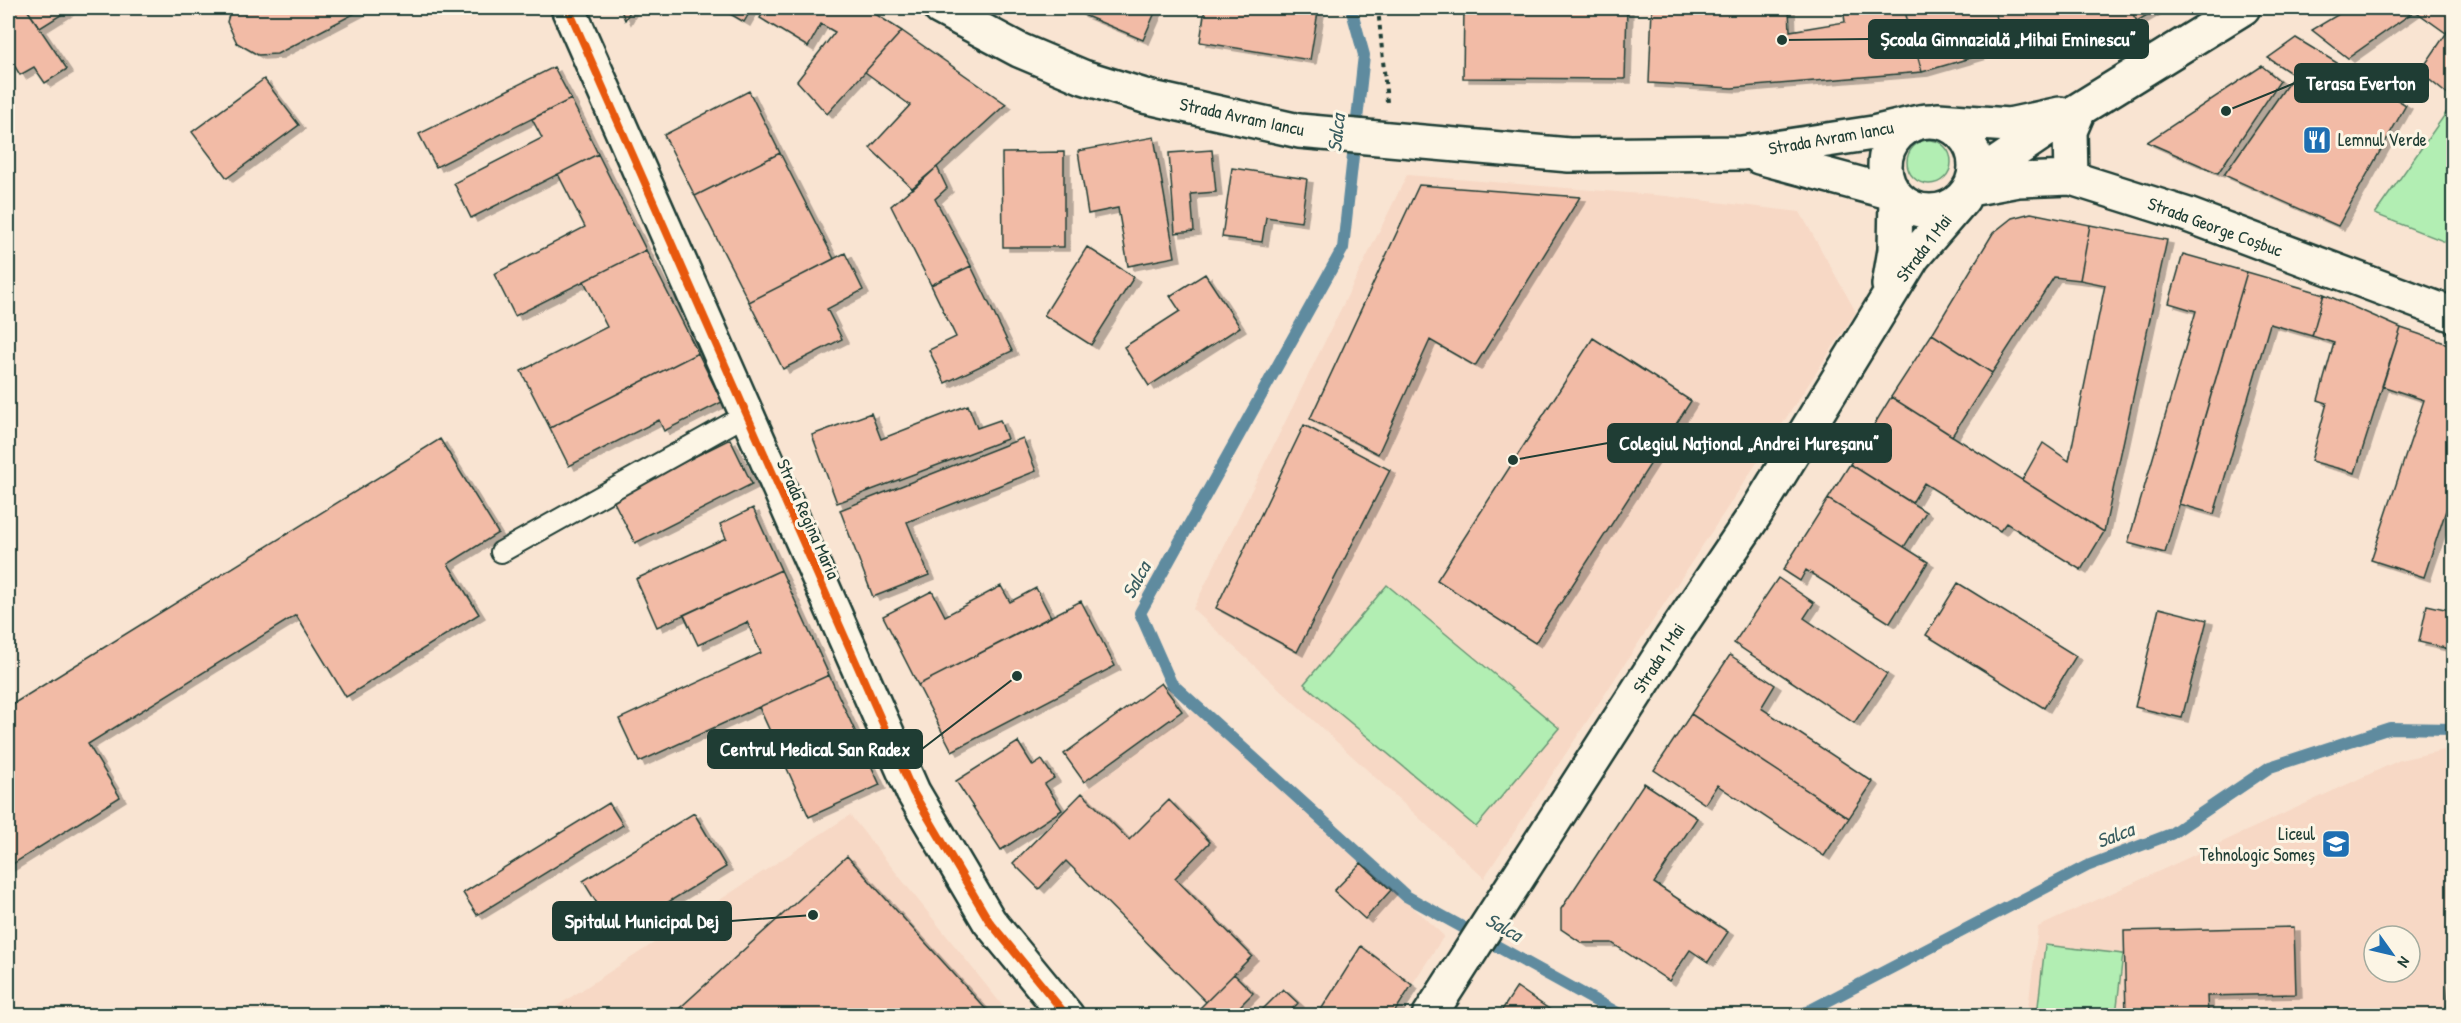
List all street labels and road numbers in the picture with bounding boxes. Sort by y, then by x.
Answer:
street label: Strada Avram Iancu [1178,91,1307,142]
street label: Strada Avram Iancu [1766,114,1895,161]
street label: Strada George Coșbuc [2144,191,2286,262]
street label: Strada 1 Mai [1890,209,1957,287]
street label: Strada Regina Maria [771,455,846,583]
street label: Strada 1 Mai [1627,618,1691,698]

